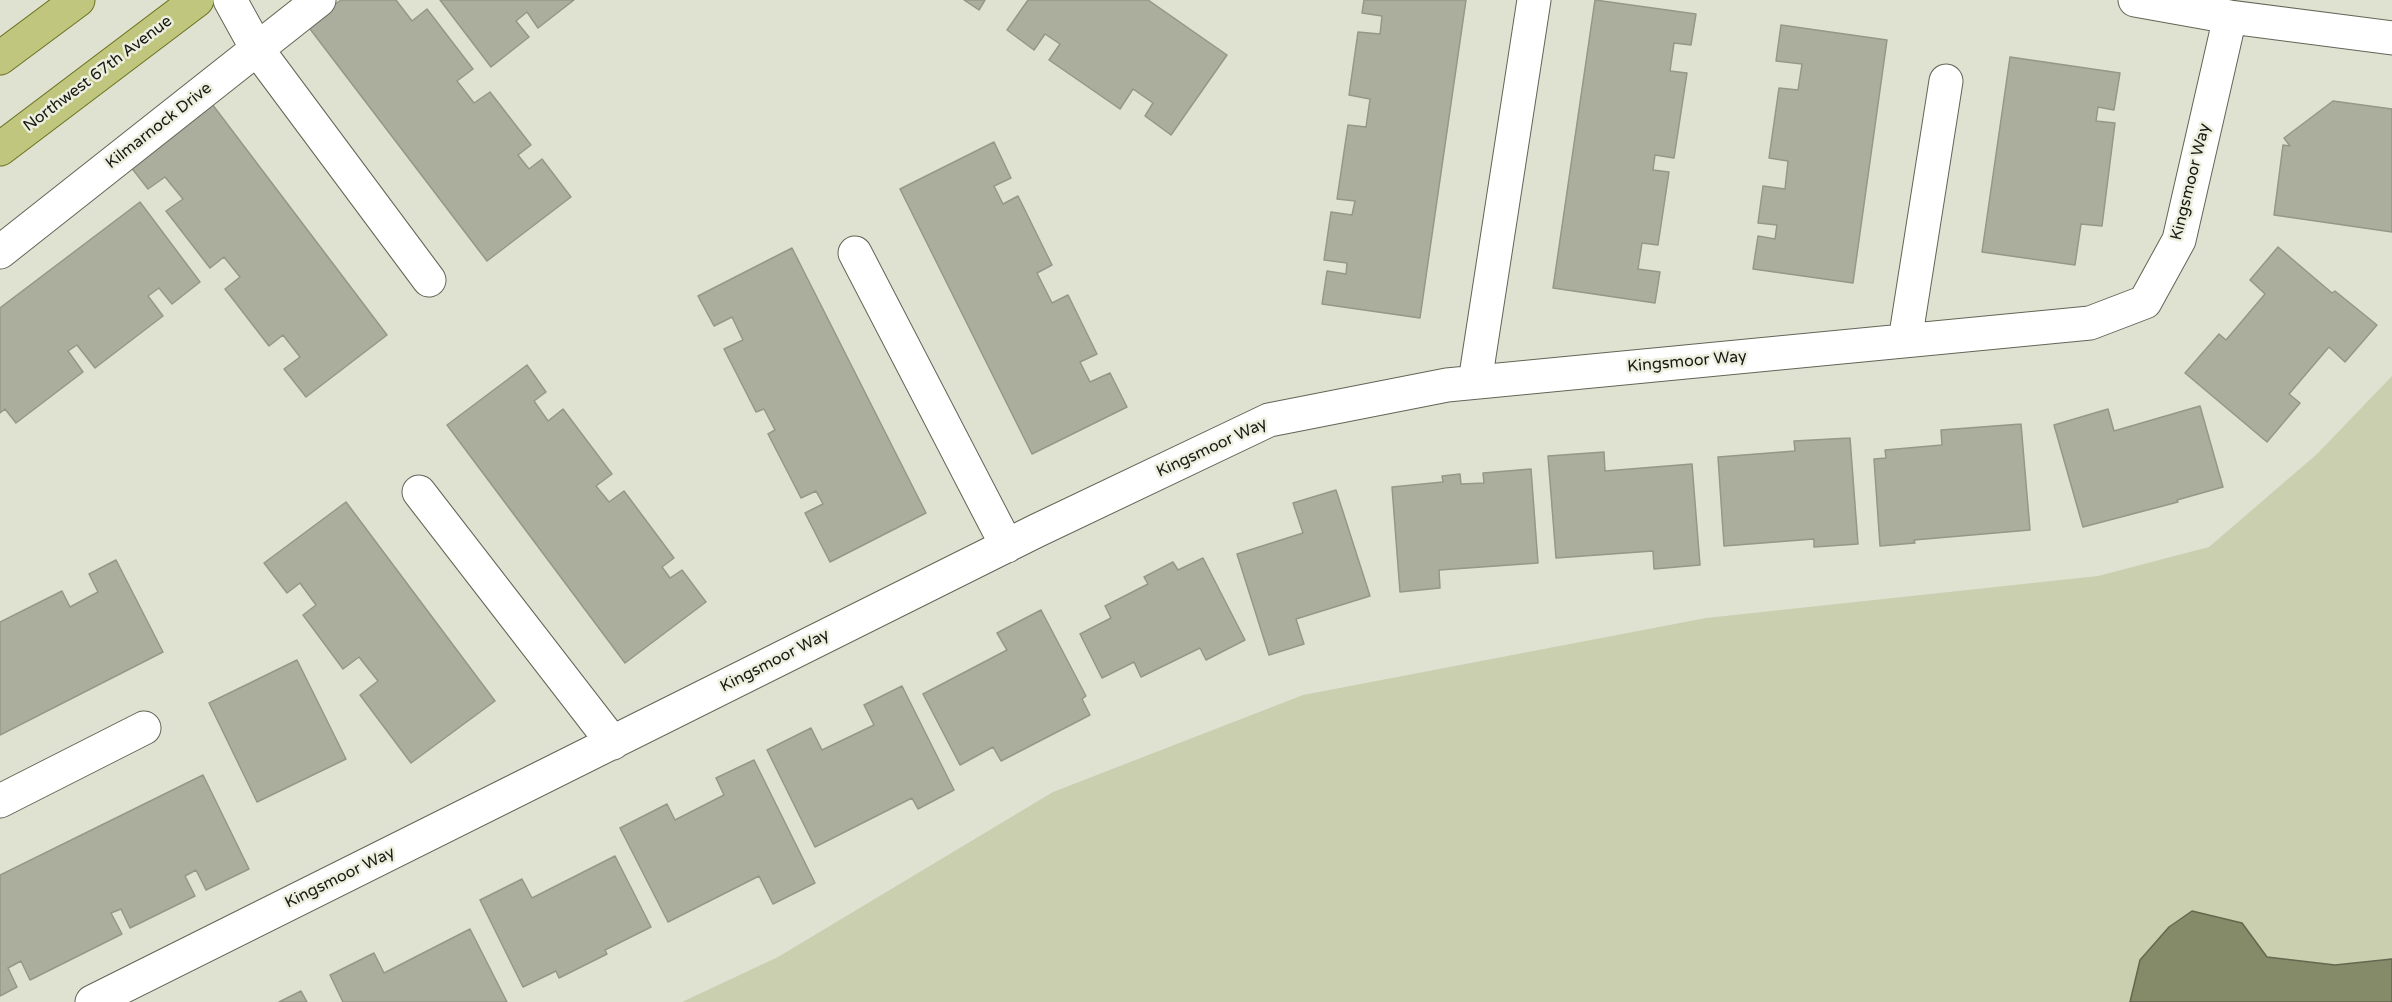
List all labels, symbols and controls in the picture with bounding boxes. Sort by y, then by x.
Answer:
street label: Northwest 67th Avenue [20,12,176,136]
street label: Kilmarnock Drive [102,79,216,173]
street label: Kingsmoor Way [2167,122,2215,242]
street label: Kingsmoor Way [1627,347,1747,377]
street label: Kingsmoor Way [1154,414,1270,482]
street label: Kingsmoor Way [717,625,833,697]
street label: Kingsmoor Way [282,843,398,913]

